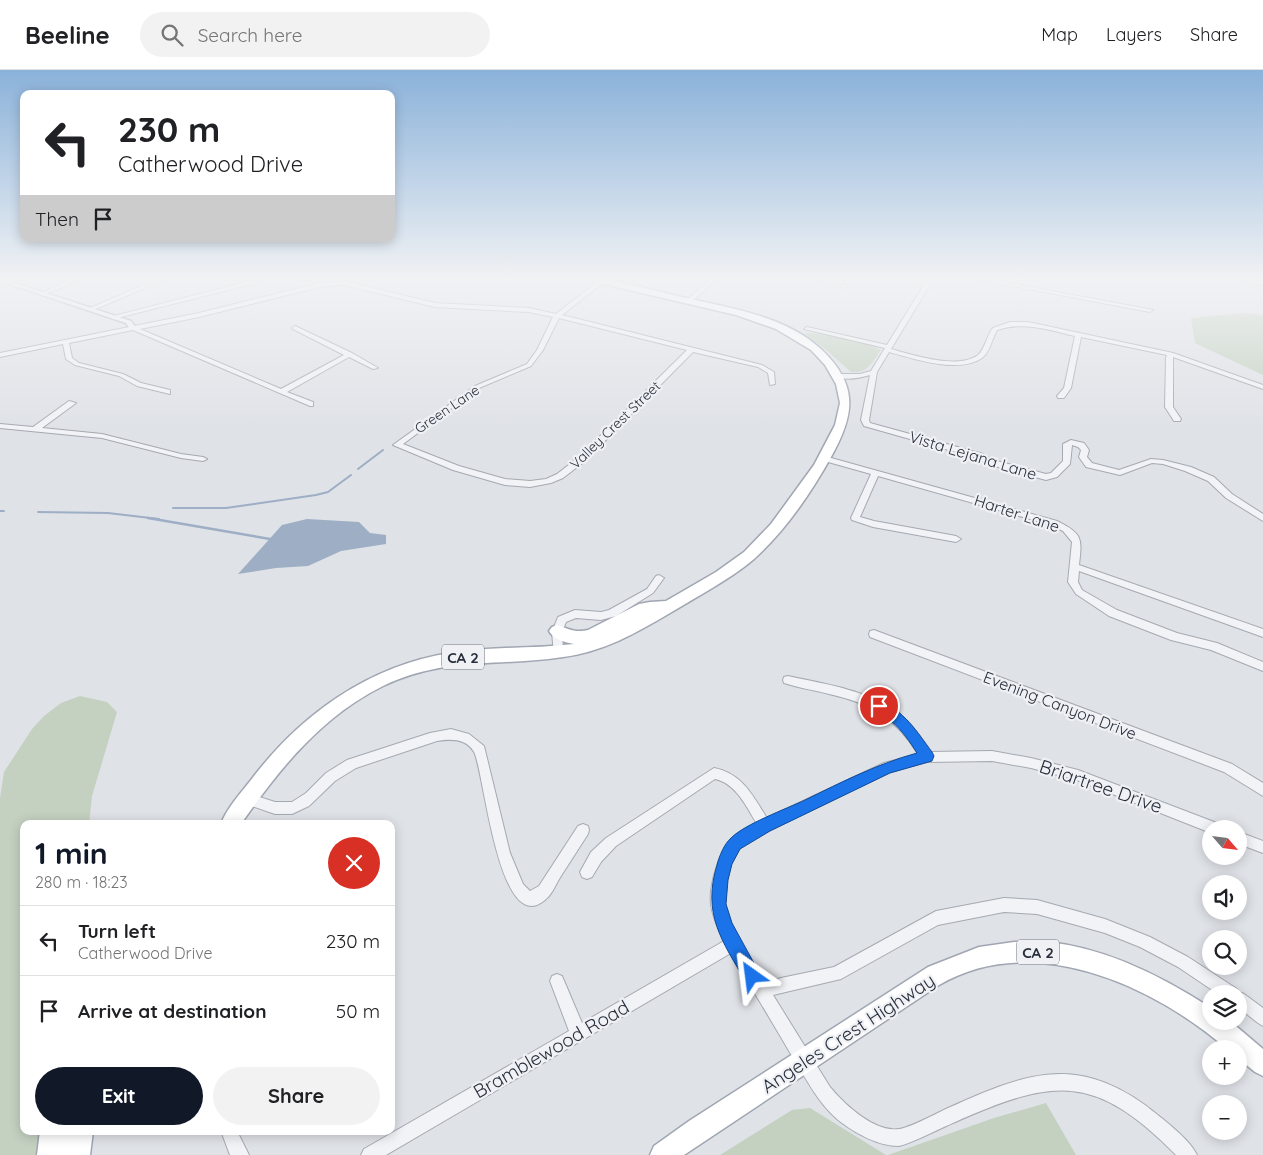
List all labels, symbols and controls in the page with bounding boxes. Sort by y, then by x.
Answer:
search box [140,12,490,57]
text: Beeline [25,20,110,50]
icon: search [158,21,186,49]
text: Search here [198,23,303,47]
text: Map [1041,23,1078,46]
text: Layers [1106,23,1162,46]
text: Share [1190,23,1238,46]
text: 230 m [118,107,220,151]
icon: left [35,110,100,175]
text: Catherwood Drive [118,150,303,178]
icon: arrive [89,205,117,233]
text: Then [35,207,79,231]
street label: Valley Crest Street [566,377,664,473]
street label: Green Lane [411,381,483,437]
street label: Vista Lejana Lane [907,426,1039,484]
street label: Harter Lane [972,490,1062,536]
road number: CA 2 [442,644,484,670]
street label: Evening Canyon Drive [980,667,1140,743]
pin [858,685,900,727]
icon: arrive [865,692,893,720]
street label: Briartree Drive [1036,754,1166,818]
north arrow [1202,820,1248,865]
map controls [1202,820,1247,1140]
text: 1 min [35,834,108,872]
button: close [328,837,380,889]
text: 280 m · 18:23 [35,872,128,892]
button: sound [1202,875,1247,920]
text: Turn left [78,919,156,943]
icon: left [35,927,63,955]
text: 230 m [326,929,380,953]
button: search [1202,930,1247,975]
road number: CA 2 [1017,940,1059,964]
text: Catherwood Drive [78,943,213,963]
position arrow [725,949,777,1001]
street label: Angeles Crest Highway [757,968,939,1098]
button: layers [1202,985,1247,1030]
street label: Bramblewood Road [469,995,633,1103]
icon: arrive [35,997,63,1025]
text: Arrive at destination [78,999,267,1023]
text: 50 m [336,999,380,1023]
button: + [1202,1040,1247,1085]
button: Exit [35,1067,203,1125]
button: Share [213,1067,380,1125]
button: − [1202,1095,1247,1140]

